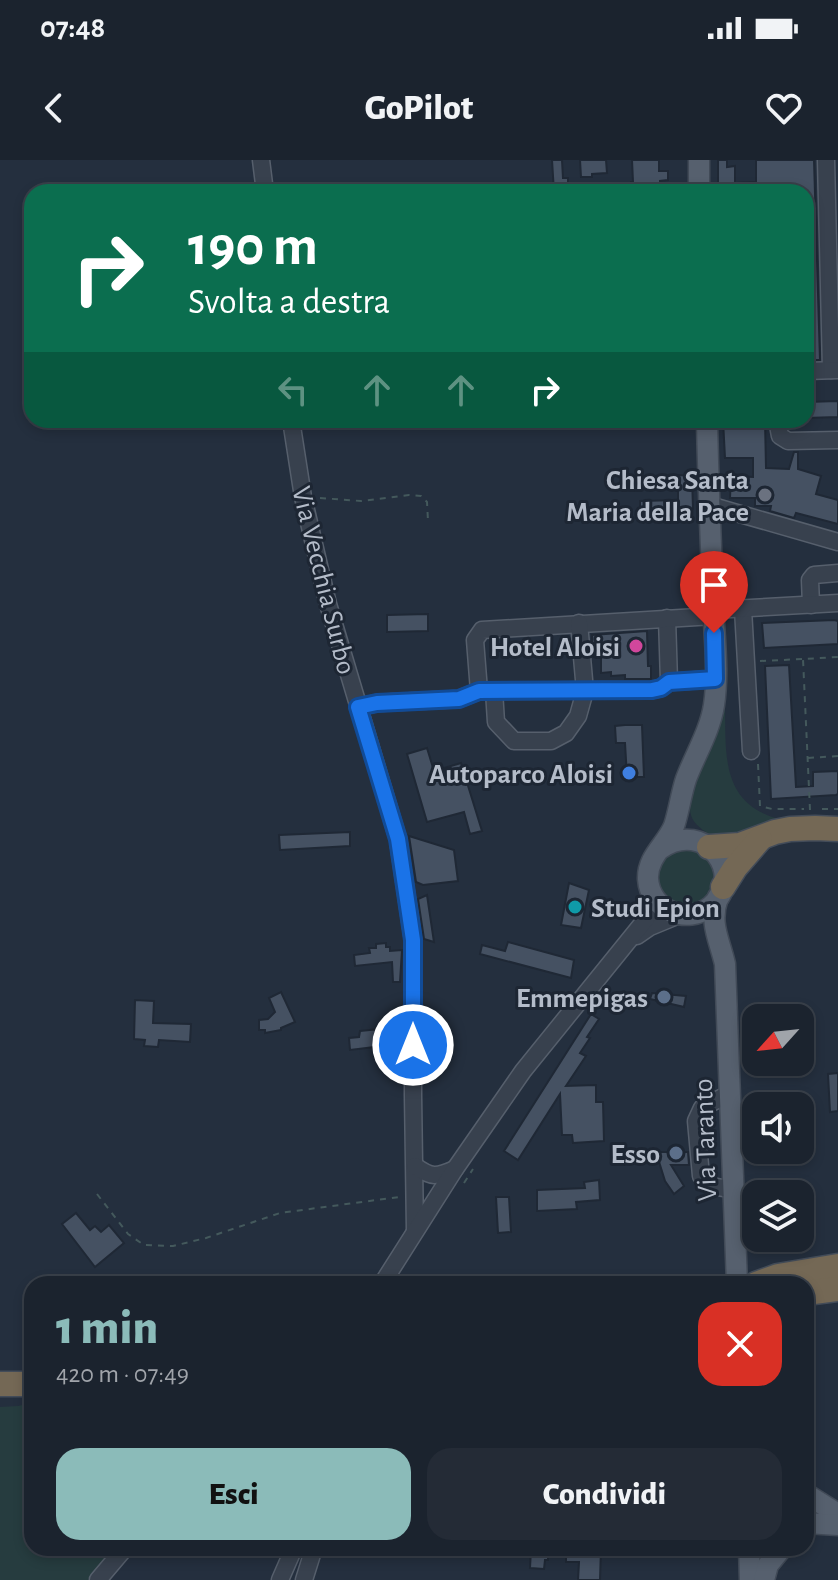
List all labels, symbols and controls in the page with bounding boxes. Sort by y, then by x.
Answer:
text: 07:48 [40,13,105,43]
icon: back [32,86,76,130]
icon: heart [762,86,806,130]
text: GoPilot [365,90,473,126]
icon: right [56,216,160,320]
text: 190 m [188,219,318,275]
text: Svolta a destra [188,284,390,320]
icon: left [271,368,315,412]
icon: ahead [355,368,399,412]
icon: ahead [439,368,483,412]
icon: right [523,368,567,412]
place label: Chiesa Santa Maria della Pace [566,467,749,527]
street label: Via Vecchia Surbo [286,484,360,677]
marker: Chiesa Santa Maria della Pace [756,486,774,504]
pin [680,551,748,633]
icon: arrive [692,563,736,607]
place label: Hotel Aloisi [490,634,620,662]
marker: Hotel Aloisi [627,637,645,655]
place label: Autoparco Aloisi [429,761,613,789]
marker: Autoparco Aloisi [620,764,638,782]
place label: Studi Epion [591,895,720,923]
marker: Studi Epion [566,898,584,916]
place label: Emmepigas [516,985,648,1013]
marker: Emmepigas [655,988,673,1006]
position arrow [371,1003,455,1087]
north arrow [742,1004,814,1076]
map controls [742,1004,814,1252]
street label: Via Taranto [690,1078,722,1202]
button: sound [742,1092,814,1164]
place label: Esso [610,1141,660,1169]
marker: Esso [667,1144,685,1162]
button: layers [742,1180,814,1252]
button: close [698,1302,782,1386]
text: 1 min [56,1305,158,1353]
text: 420 m · 07:49 [56,1361,189,1387]
button: Esci [56,1448,411,1540]
button: Condividi [427,1448,782,1540]

